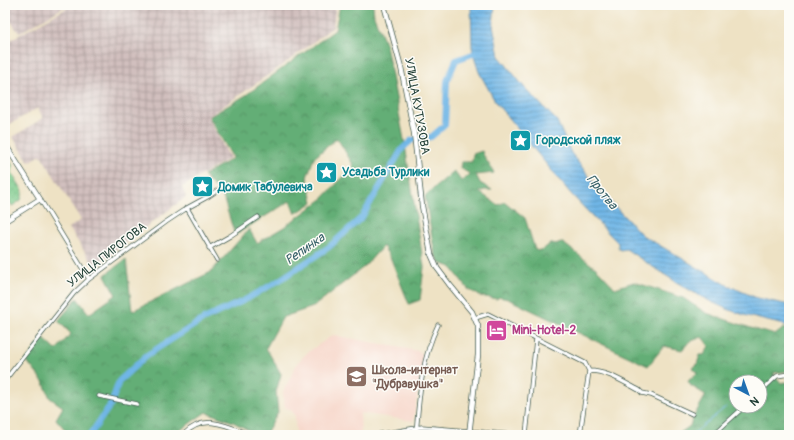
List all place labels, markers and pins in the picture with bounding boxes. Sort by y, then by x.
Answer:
place icon: Городской пляж [507,127,533,153]
place label: Городской пляж [536,133,621,148]
place icon: Усадьба Турлики [313,159,339,185]
place label: Усадьба Турлики [342,165,430,180]
place icon: Домик Табулевича [189,174,215,200]
place label: Домик Табулевича [217,180,313,195]
hotel icon: Mini-Hotel-2 [483,317,509,343]
place label: Mini-Hotel-2 [512,323,576,338]
place label: Школа-интернат "Дубравушка" [371,363,459,392]
school or university icon: Школа-интернат "Дубравушка" [343,364,369,390]

